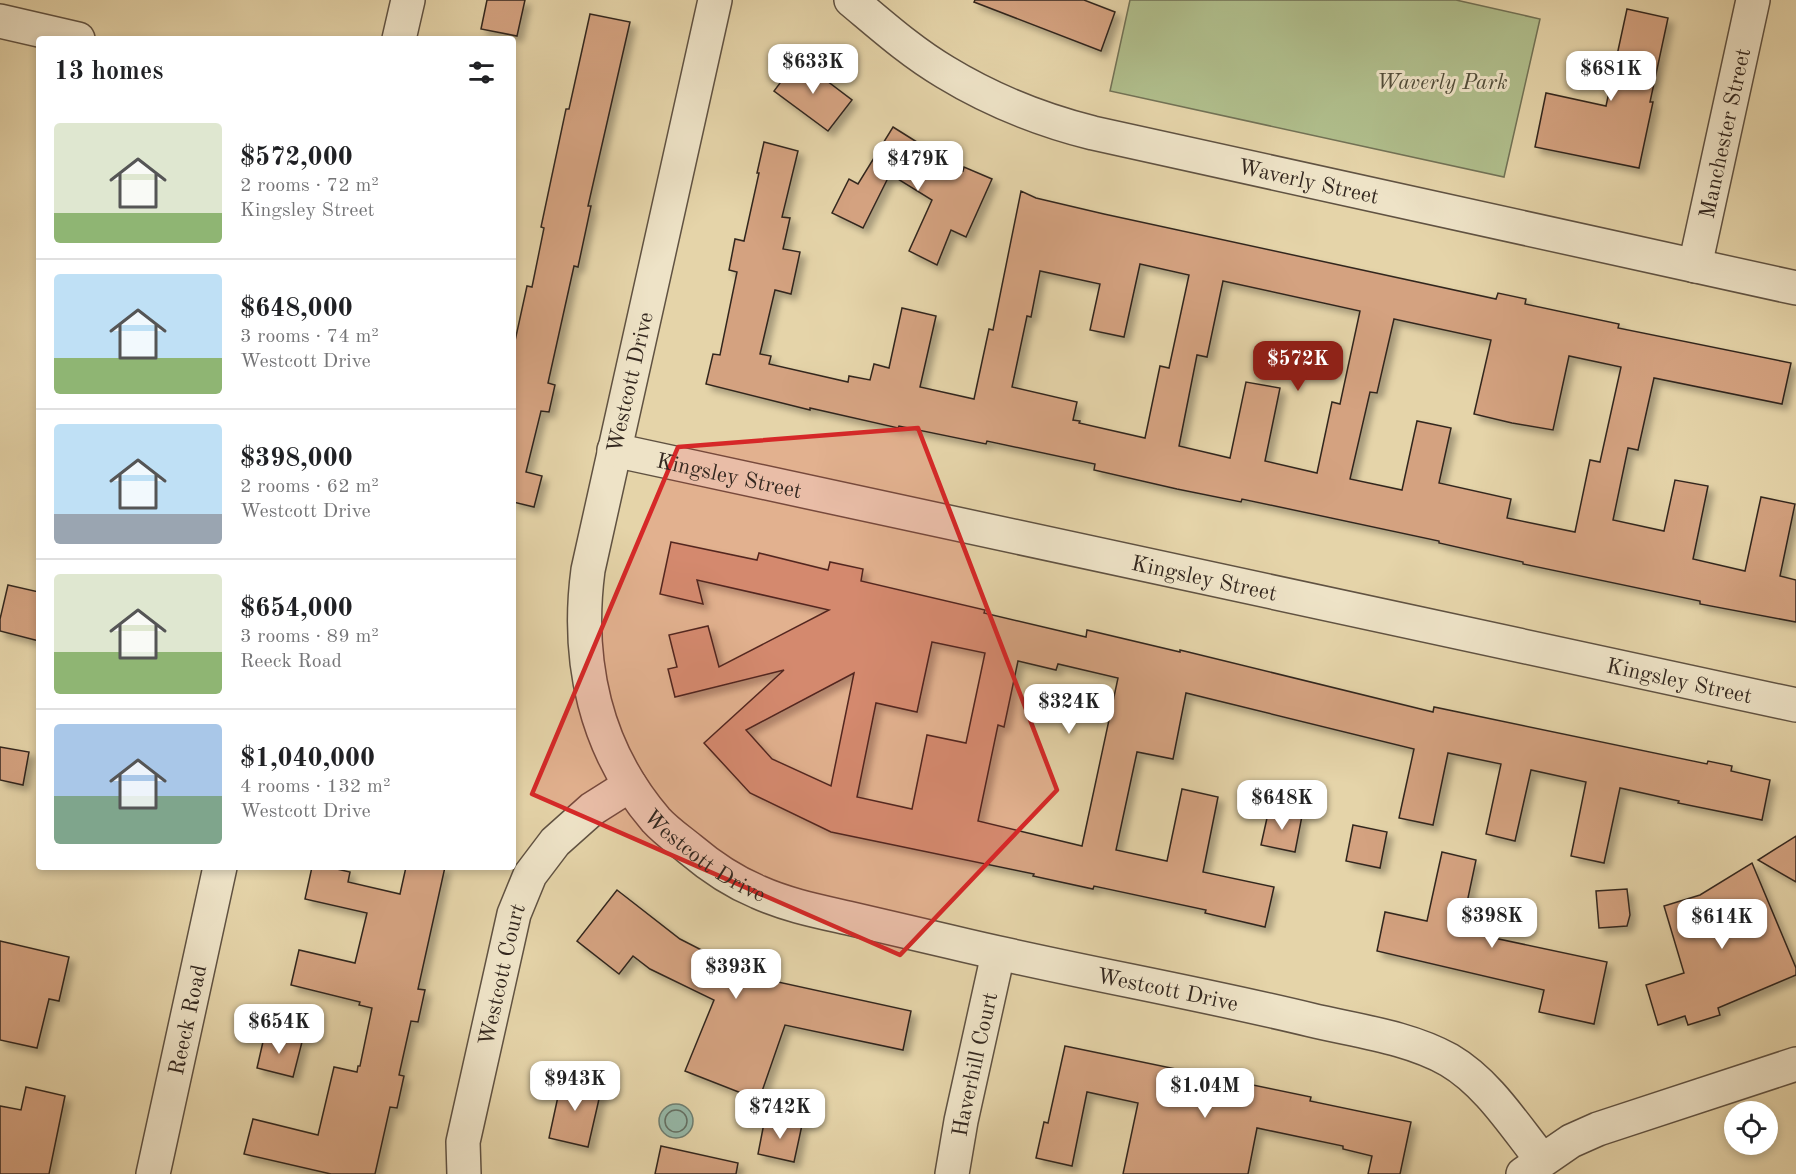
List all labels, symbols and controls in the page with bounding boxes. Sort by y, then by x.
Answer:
pin: $633K [771,44,855,95]
street label: Manchester Street [1697,46,1755,221]
pin: $681K [1569,51,1653,102]
text: $633K [782,53,844,73]
icon: filters [465,56,498,89]
text: 13 homes [54,59,163,85]
text: $681K [1580,60,1642,80]
park label: Waverly Park [1376,72,1508,94]
pin: $479K [876,141,960,192]
text: $572,000 [240,145,353,171]
icon: home [102,147,174,219]
text: $479K [887,150,949,170]
street label: Waverly Street [1236,156,1381,209]
text: 2 rooms · 72 m² [240,176,379,196]
text: Kingsley Street [240,201,375,221]
text: $648,000 [240,296,353,322]
icon: home [102,298,174,370]
street label: Westcott Drive [604,310,658,455]
text: 3 rooms · 74 m² [240,327,379,347]
pin: $572K [1256,341,1340,392]
text: $572K [1267,350,1329,370]
text: Westcott Drive [240,352,371,372]
text: $398,000 [240,446,353,472]
icon: home [102,448,174,520]
street label: Kingsley Street [654,450,804,503]
text: 2 rooms · 62 m² [240,477,379,497]
text: Westcott Drive [240,502,371,522]
street label: Kingsley Street [1129,553,1279,606]
text: $654,000 [240,596,353,622]
icon: home [102,598,174,670]
text: 3 rooms · 89 m² [240,627,379,647]
text: Reeck Road [240,652,342,672]
street label: Kingsley Street [1604,655,1754,708]
pin: $324K [1027,684,1111,735]
text: $324K [1038,693,1100,713]
text: $1,040,000 [240,746,375,772]
icon: home [102,748,174,820]
text: 4 rooms · 132 m² [240,777,390,797]
pin: $648K [1240,780,1324,831]
text: $648K [1251,789,1313,809]
text: Westcott Drive [240,802,371,822]
street label: Westcott Drive [639,806,768,907]
pin: $398K [1450,898,1534,949]
pin: $614K [1680,899,1764,950]
street label: Westcott Court [476,901,530,1048]
text: $398K [1461,907,1523,927]
text: $614K [1691,908,1753,928]
pin: $393K [694,949,778,1000]
text: $393K [705,958,767,978]
street label: Reeck Road [166,963,211,1077]
street label: Westcott Drive [1095,965,1240,1016]
street label: Haverhill Court [950,990,1002,1138]
pin: $654K [237,1004,321,1055]
text: $654K [248,1013,310,1033]
pin: $943K [533,1061,617,1112]
pin: $1.04M [1156,1068,1254,1119]
text: $943K [544,1070,606,1090]
text: $1.04M [1170,1077,1240,1097]
pin: $742K [738,1089,822,1140]
text: $742K [749,1098,811,1118]
map controls [1724,1101,1778,1155]
button: locate [1724,1101,1778,1155]

